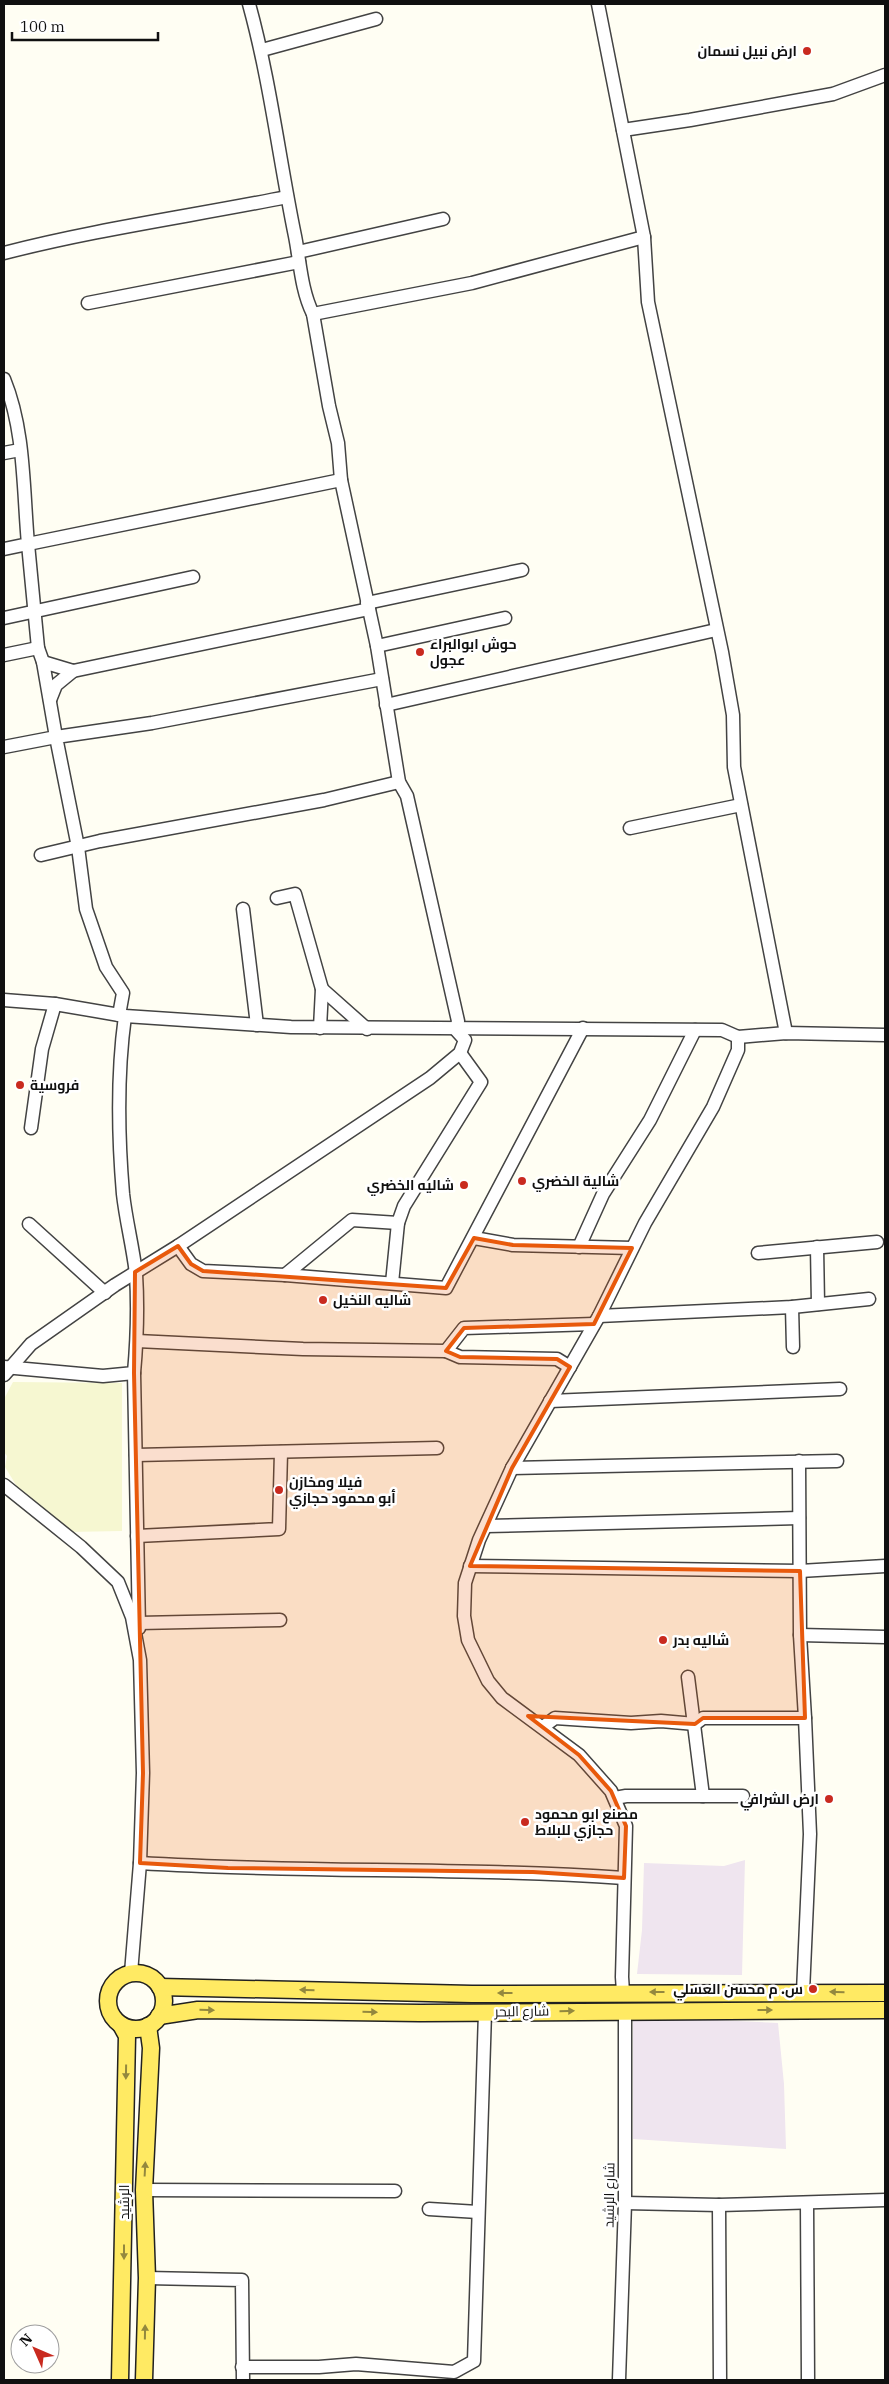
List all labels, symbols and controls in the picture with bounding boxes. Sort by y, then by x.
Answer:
scale bar [12,10,159,42]
text: 100 m [20,17,65,36]
place label: ارض نبيل نسمان [697,42,797,60]
marker: ارض نبيل نسمان [801,45,813,57]
place label: حوش ابوالبراء عجول [430,635,517,669]
marker: حوش ابوالبراء عجول [414,646,426,658]
place label: فروسية [30,1076,79,1094]
marker: فروسية [14,1079,26,1091]
place label: شالية الخضري [532,1172,619,1192]
marker: شالية الخضري [516,1175,528,1187]
place label: شاليه الخضري [367,1176,454,1196]
marker: شاليه الخضري [458,1179,470,1191]
place label: شاليه النخيل [333,1291,411,1309]
marker: شاليه النخيل [317,1294,329,1306]
place label: فيلا ومخازن أبو محمود حجازي [289,1473,396,1509]
marker: فيلا ومخازن أبو محمود حجازي [273,1484,285,1496]
place label: شاليه بدر [672,1631,729,1649]
marker: شاليه بدر [657,1634,669,1646]
place label: ارض الشرافي [740,1790,819,1811]
marker: ارض الشرافي [823,1793,835,1805]
place label: مصنع ابو محمود حجازي للبلاط [535,1805,638,1841]
marker: مصنع ابو محمود حجازي للبلاط [519,1816,531,1828]
place label: س. م محسن العسلي [673,1980,803,2001]
marker: س. م محسن العسلي [807,1983,819,1995]
one-way arrow [299,1986,315,1994]
one-way arrow [648,1988,664,1996]
one-way arrow [828,1988,844,1996]
one-way arrow [496,1989,512,1997]
street label: شارع البحر [493,2002,550,2020]
one-way arrow [199,2006,215,2014]
one-way arrow [757,2006,773,2014]
one-way arrow [559,2007,575,2015]
one-way arrow [362,2008,378,2016]
one-way arrow [122,2064,130,2080]
one-way arrow [141,2161,149,2177]
street label: شارع الرشيد [599,2162,619,2228]
street label: الرشيد [115,2185,133,2220]
one-way arrow [120,2244,128,2260]
one-way arrow [142,2323,150,2339]
north arrow [10,2324,60,2374]
text: N [16,2330,36,2350]

